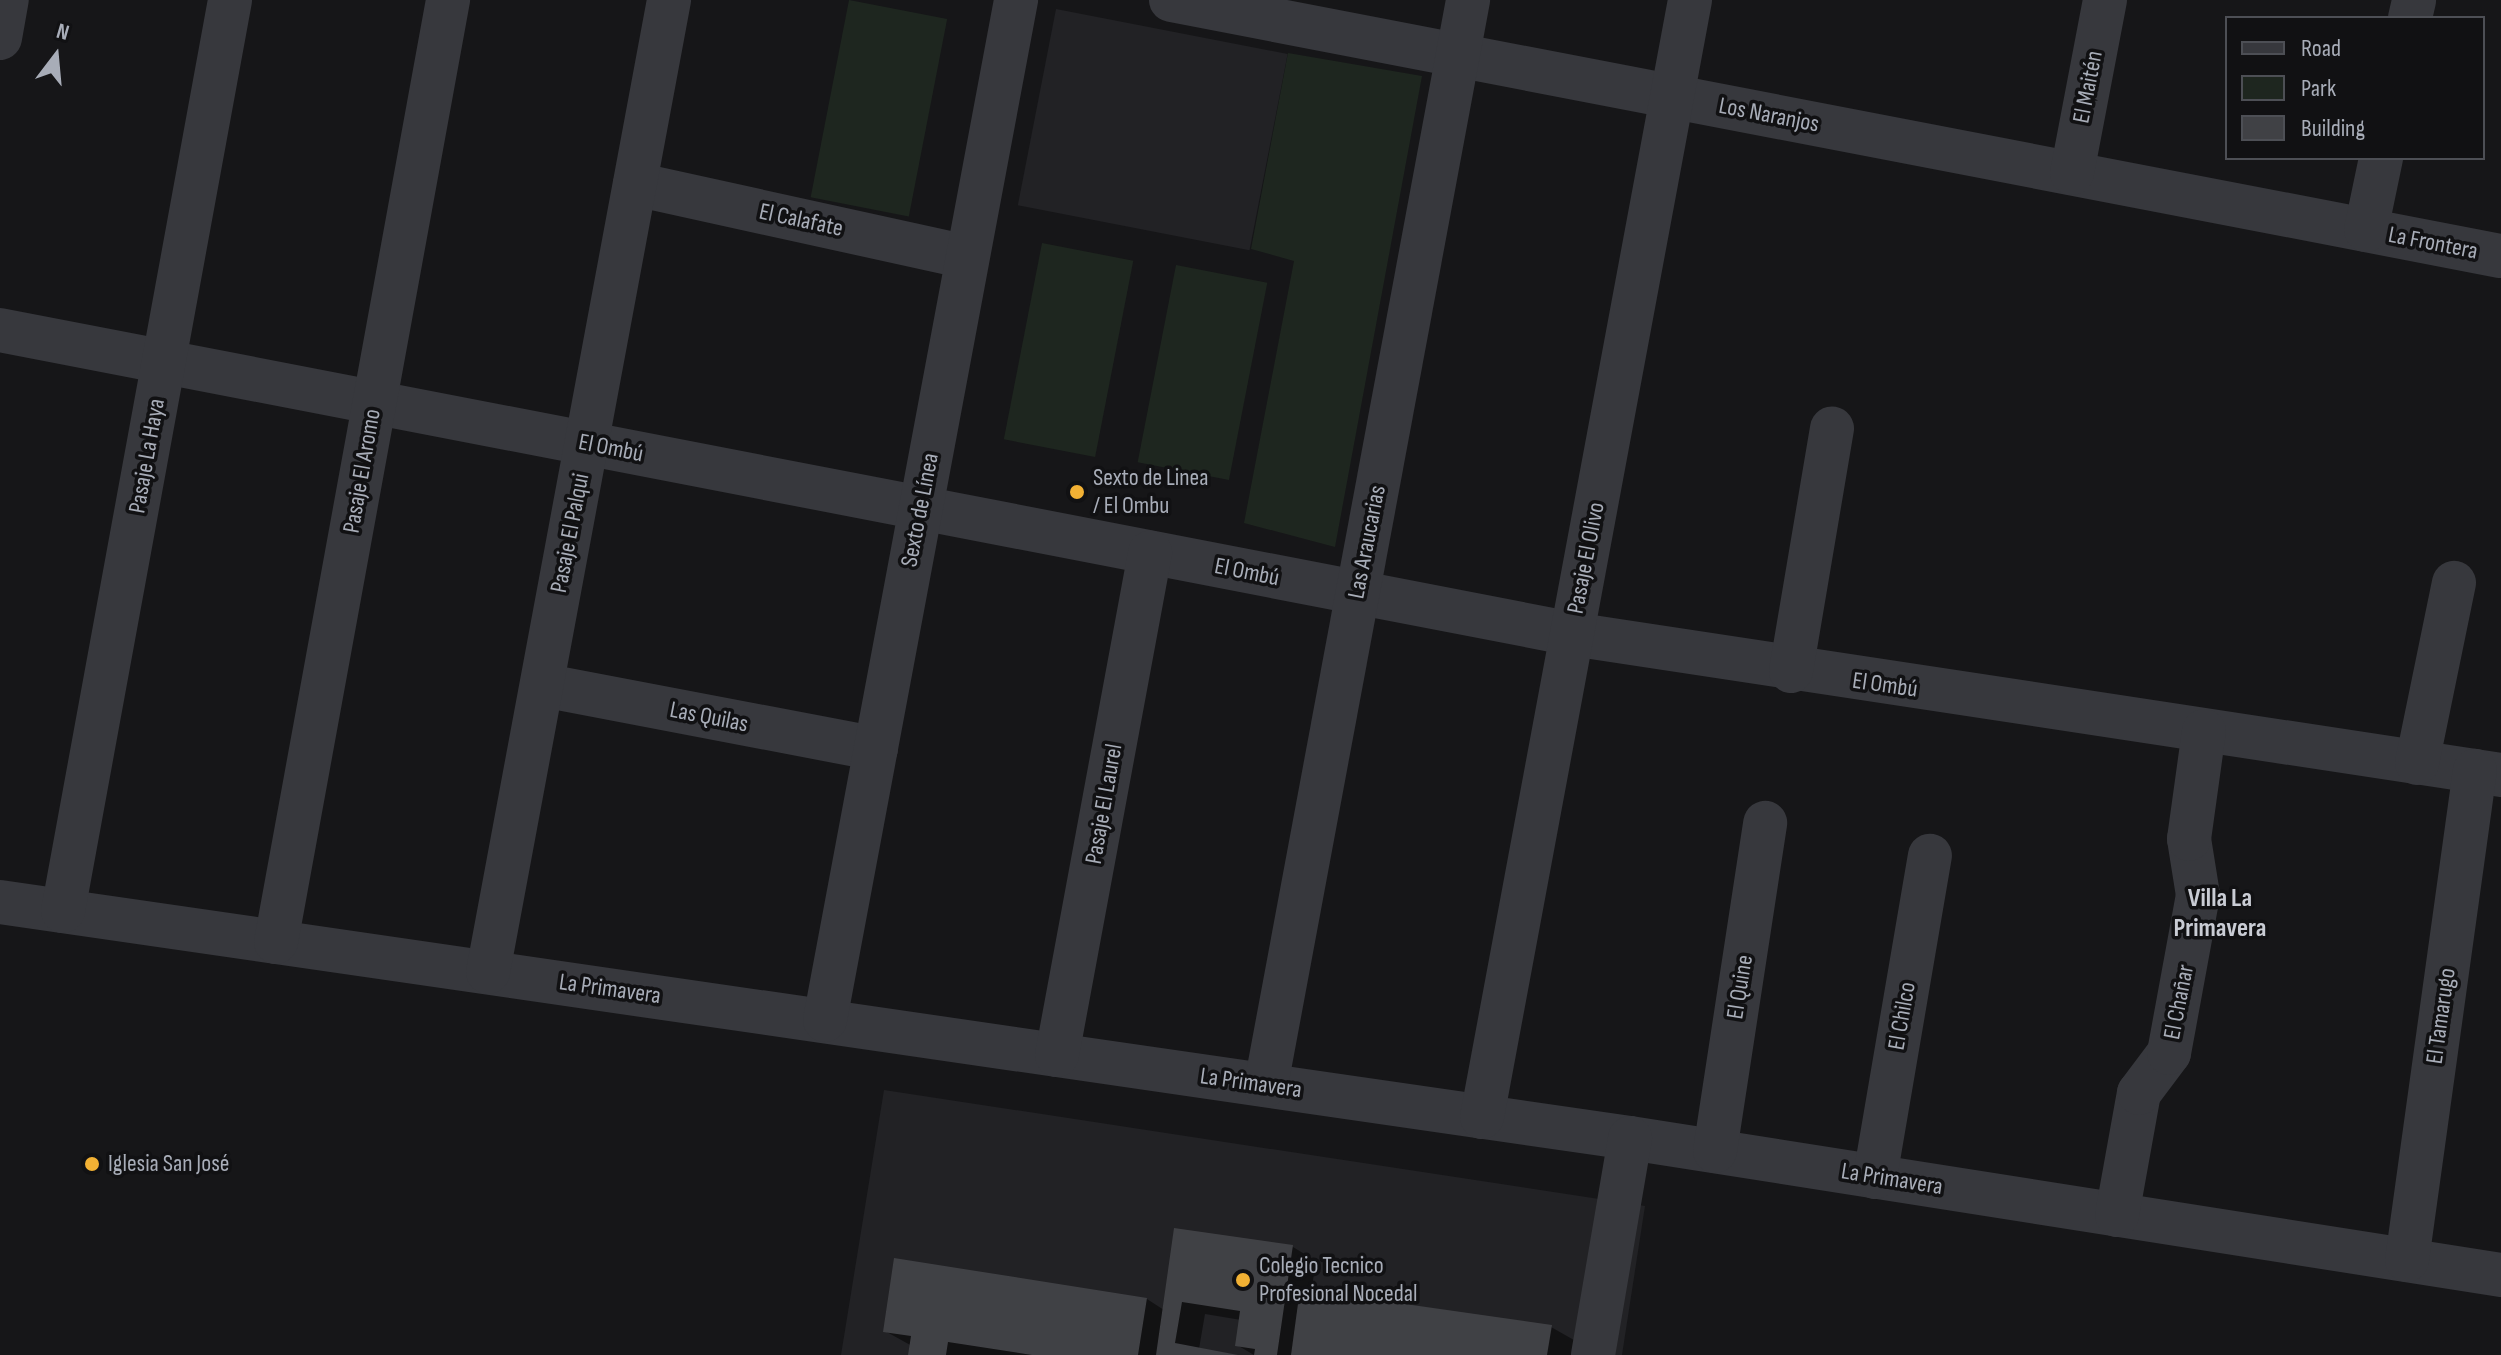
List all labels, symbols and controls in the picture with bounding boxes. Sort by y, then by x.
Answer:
north arrow [16,16,96,96]
legend [2225,16,2485,160]
text: N [53,18,72,47]
text: Road [2301,34,2341,63]
street label: El Maitén [2067,48,2109,126]
text: Park [2301,74,2336,103]
street label: Los Naranjos [1716,91,1822,139]
text: Building [2301,114,2365,143]
street label: El Calafate [756,197,846,243]
street label: La Frontera [2386,220,2480,266]
street label: Pasaje La Haya [123,396,171,516]
street label: Pasaje El Aromo [337,407,387,535]
street label: El Ombú [576,428,646,468]
street label: Sexto de Línea [895,451,945,569]
place label: Sexto de Linea / El Ombu [1093,464,1208,520]
street label: Pasaje El Palqui [544,471,596,595]
marker: Sexto de Linea / El Ombu [1068,483,1086,501]
street label: Las Araucarias [1342,483,1392,601]
street label: Pasaje El Olivo [1561,500,1611,616]
street label: El Ombú [1212,552,1282,592]
street label: El Ombú [1851,666,1919,704]
street label: Las Quilas [667,695,751,739]
street label: Pasaje El Laurel [1079,742,1129,866]
district label: Villa La Primavera [2174,883,2266,944]
street label: El Quine [1721,953,1759,1021]
street label: El Chañar [2158,962,2200,1042]
street label: El Tamarugo [2420,966,2462,1066]
street label: La Primavera [557,968,663,1010]
street label: El Chilco [1882,980,1922,1052]
street label: La Primavera [1198,1062,1304,1104]
place label: Iglesia San José [108,1150,229,1178]
marker: Iglesia San José [83,1155,101,1173]
street label: La Primavera [1839,1157,1945,1201]
place label: Colegio Tecnico Profesional Nocedal [1259,1252,1417,1308]
marker: Colegio Tecnico Profesional Nocedal [1234,1271,1252,1289]

